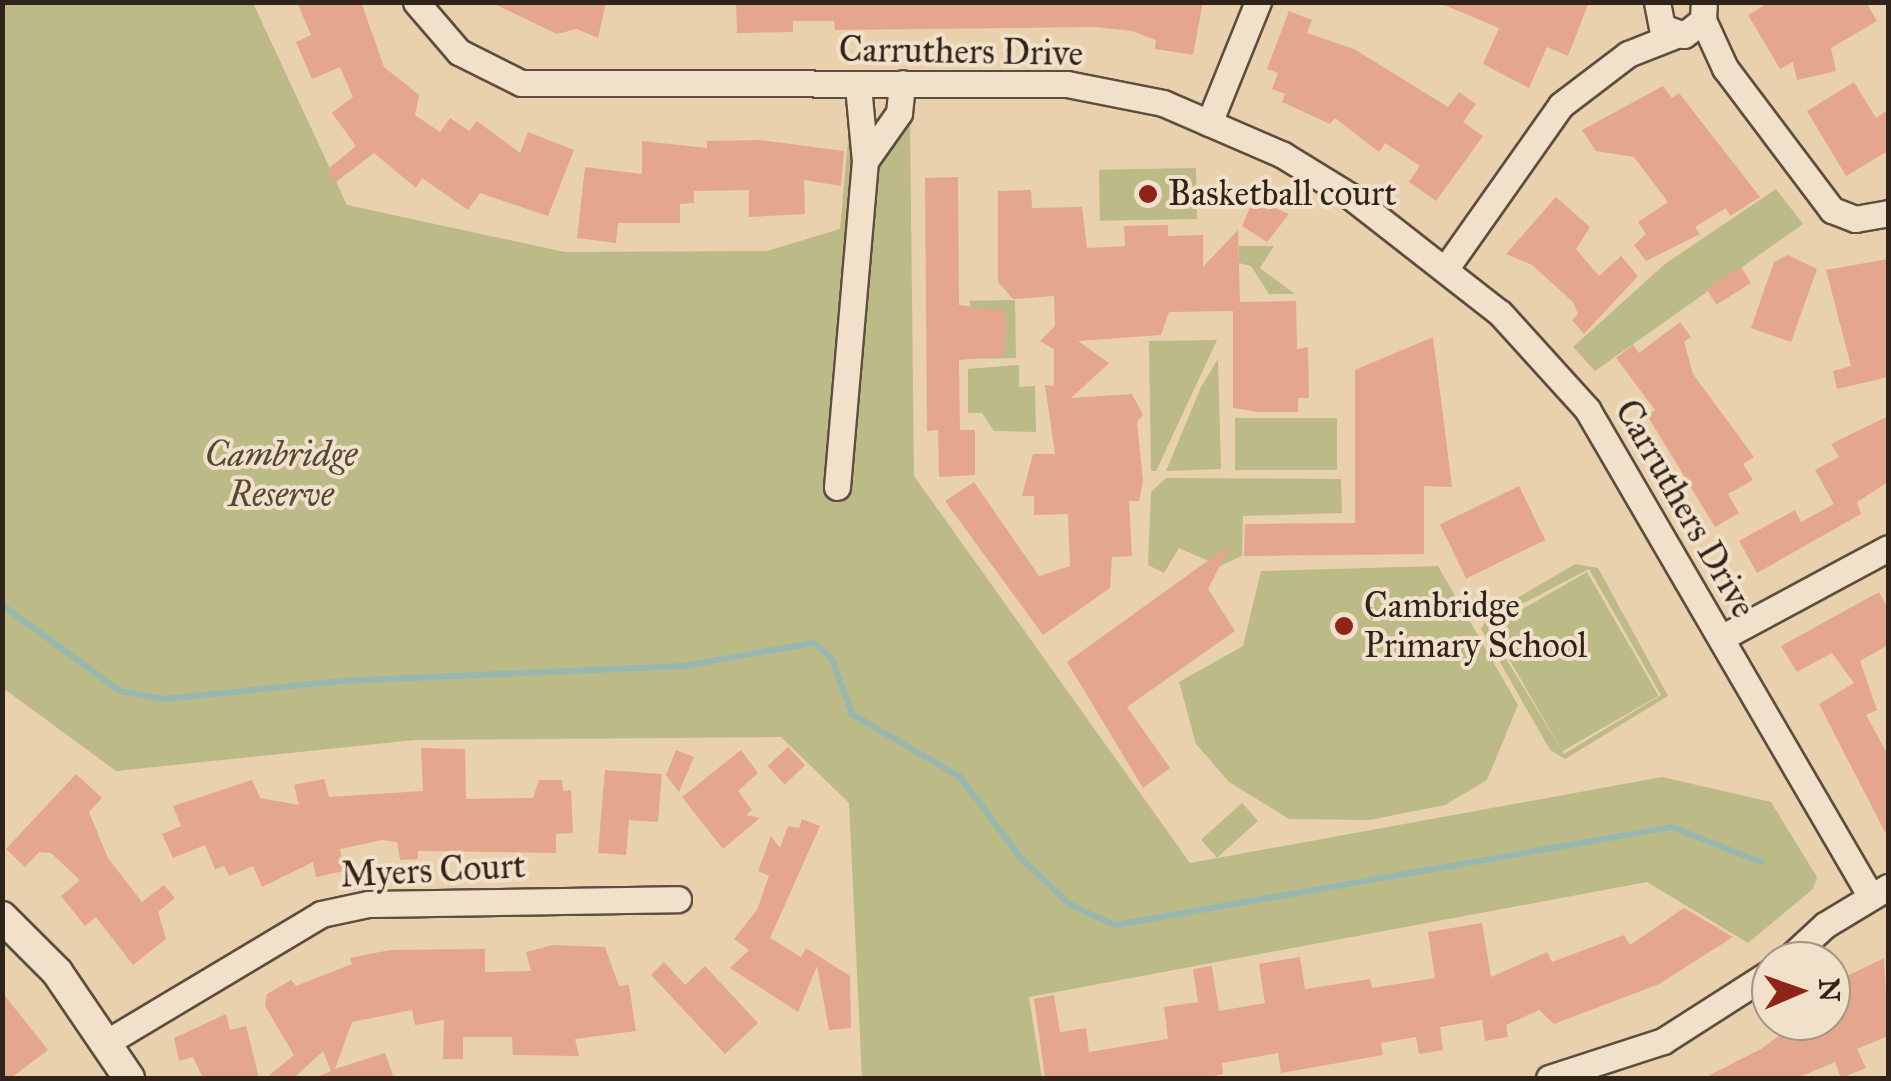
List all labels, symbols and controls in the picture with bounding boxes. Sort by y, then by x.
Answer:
street label: Carruthers Drive [838,29,1084,75]
place label: Basketball court [1168,173,1397,215]
marker: Basketball court [1137,183,1159,205]
street label: Carruthers Drive [1606,393,1764,625]
park label: Cambridge Reserve [205,434,357,516]
place label: Cambridge Primary School [1364,585,1587,667]
marker: Cambridge Primary School [1333,615,1355,637]
street label: Myers Court [339,845,527,897]
north arrow [1751,941,1851,1041]
text: N [1812,978,1847,1002]

